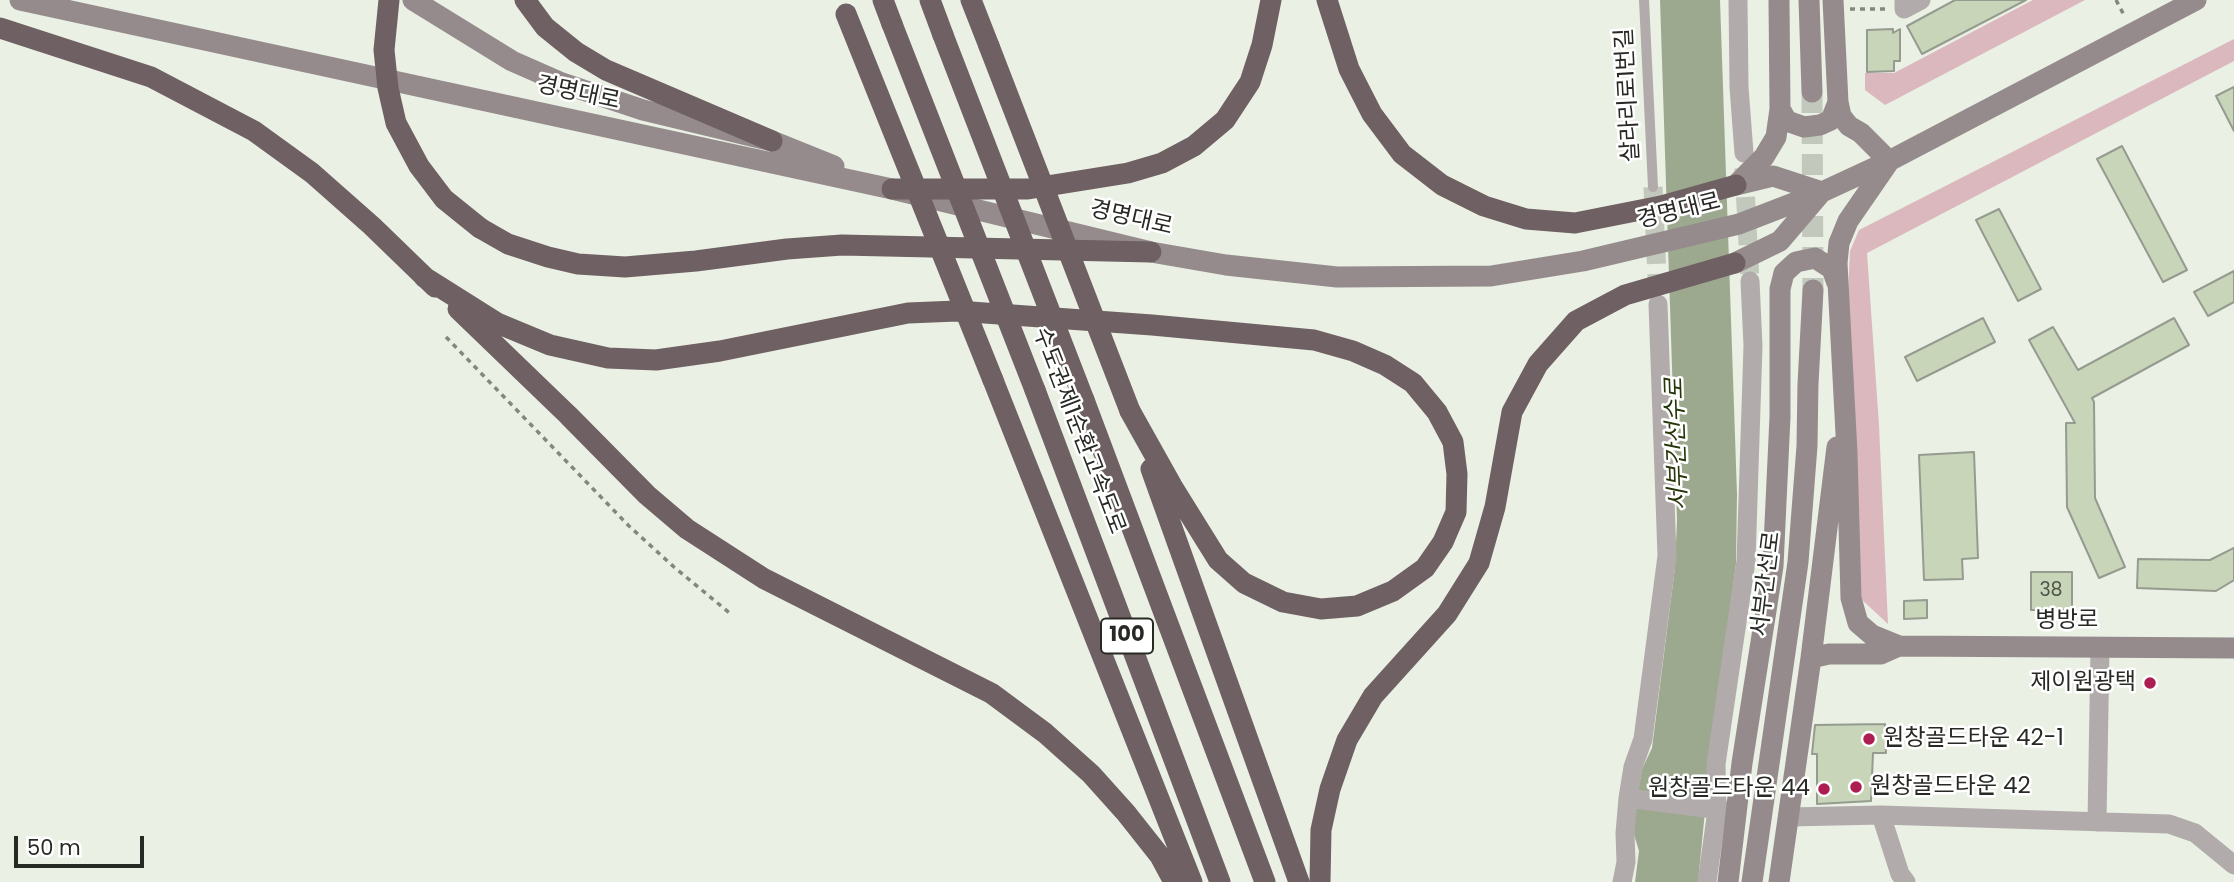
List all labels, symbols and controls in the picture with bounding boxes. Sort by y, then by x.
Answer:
street label: 살라리로1번길 [1612,27,1646,163]
street label: 경명대로 [534,72,622,116]
street label: 경명대로 [1635,188,1723,236]
street label: 경명대로 [1087,196,1175,242]
street label: 수도권제1순환고속도로 [1026,324,1130,538]
water label: 서부간선수로 [1661,377,1695,511]
street label: 서부간선로 [1747,530,1787,638]
house number: 38 [2039,580,2063,602]
street label: 병방로 [2035,607,2099,635]
road number: 100 [1101,618,1153,654]
place label: 제이원광택 [2030,669,2136,697]
marker: 제이원광택 [2142,675,2158,691]
place label: 원창골드타운 42-1 [1883,725,2064,753]
marker: 원창골드타운 42-1 [1861,731,1877,747]
place label: 원창골드타운 42 [1870,773,2031,801]
place label: 원창골드타운 44 [1648,775,1810,803]
marker: 원창골드타운 42 [1848,779,1864,795]
marker: 원창골드타운 44 [1816,781,1832,797]
scale bar [18,822,147,866]
text: 50 m [27,833,81,862]

